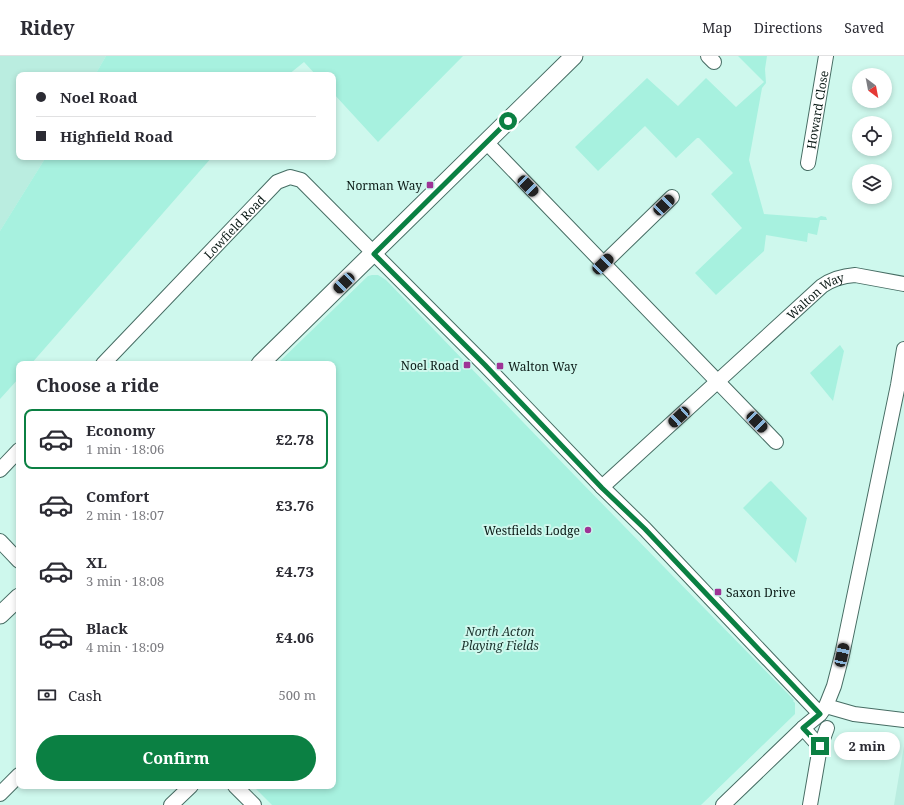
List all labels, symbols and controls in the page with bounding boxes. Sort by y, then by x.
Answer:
text: Ridey [20,15,74,41]
text: Map [702,18,732,37]
text: Directions [754,18,822,37]
text: Saved [844,18,884,37]
north arrow [852,68,892,108]
map controls [852,68,892,204]
street label: Howard Close [802,69,832,150]
text: Noel Road [60,87,137,107]
route start [499,112,517,130]
button: locate [852,116,892,156]
text: Highfield Road [60,126,173,146]
button: layers [852,164,892,204]
car [515,173,541,199]
place label: Norman Way [346,177,422,194]
marker: Norman Way [425,180,435,190]
street label: Lowfield Road [200,191,269,262]
car [651,192,677,218]
car [590,251,616,277]
street label: Walton Way [783,268,846,323]
car [331,270,357,296]
place label: Noel Road [401,357,460,374]
place label: Walton Way [508,358,577,375]
marker: Noel Road [462,360,472,370]
marker: Walton Way [495,361,505,371]
text: Choose a ride [36,373,159,397]
car [666,404,692,430]
car [744,409,770,435]
text: Economy [86,420,155,440]
icon: car [38,421,74,457]
text: £2.78 [276,429,314,449]
text: 1 min · 18:06 [86,440,164,458]
text: Comfort [86,486,149,506]
icon: car [38,487,74,523]
text: £3.76 [276,495,314,515]
text: 2 min · 18:07 [86,506,164,524]
place label: Westfields Lodge [483,522,580,539]
marker: Westfields Lodge [583,525,593,535]
text: XL [86,552,107,572]
icon: car [38,553,74,589]
text: £4.73 [276,561,314,581]
text: 3 min · 18:08 [86,572,164,590]
place label: Saxon Drive [726,584,796,601]
marker: Saxon Drive [713,587,723,597]
text: Black [86,618,128,638]
icon: car [38,619,74,655]
park label: North Acton Playing Fields [460,623,539,654]
text: £4.06 [276,627,314,647]
text: 4 min · 18:09 [86,638,164,656]
car [834,642,850,668]
icon: cash [36,684,58,706]
text: Cash [68,685,102,705]
text: 500 m [279,686,316,704]
callout: 2 min [834,732,900,760]
button: Confirm [36,735,316,781]
route end [811,737,829,755]
text: 2 min [849,737,885,755]

